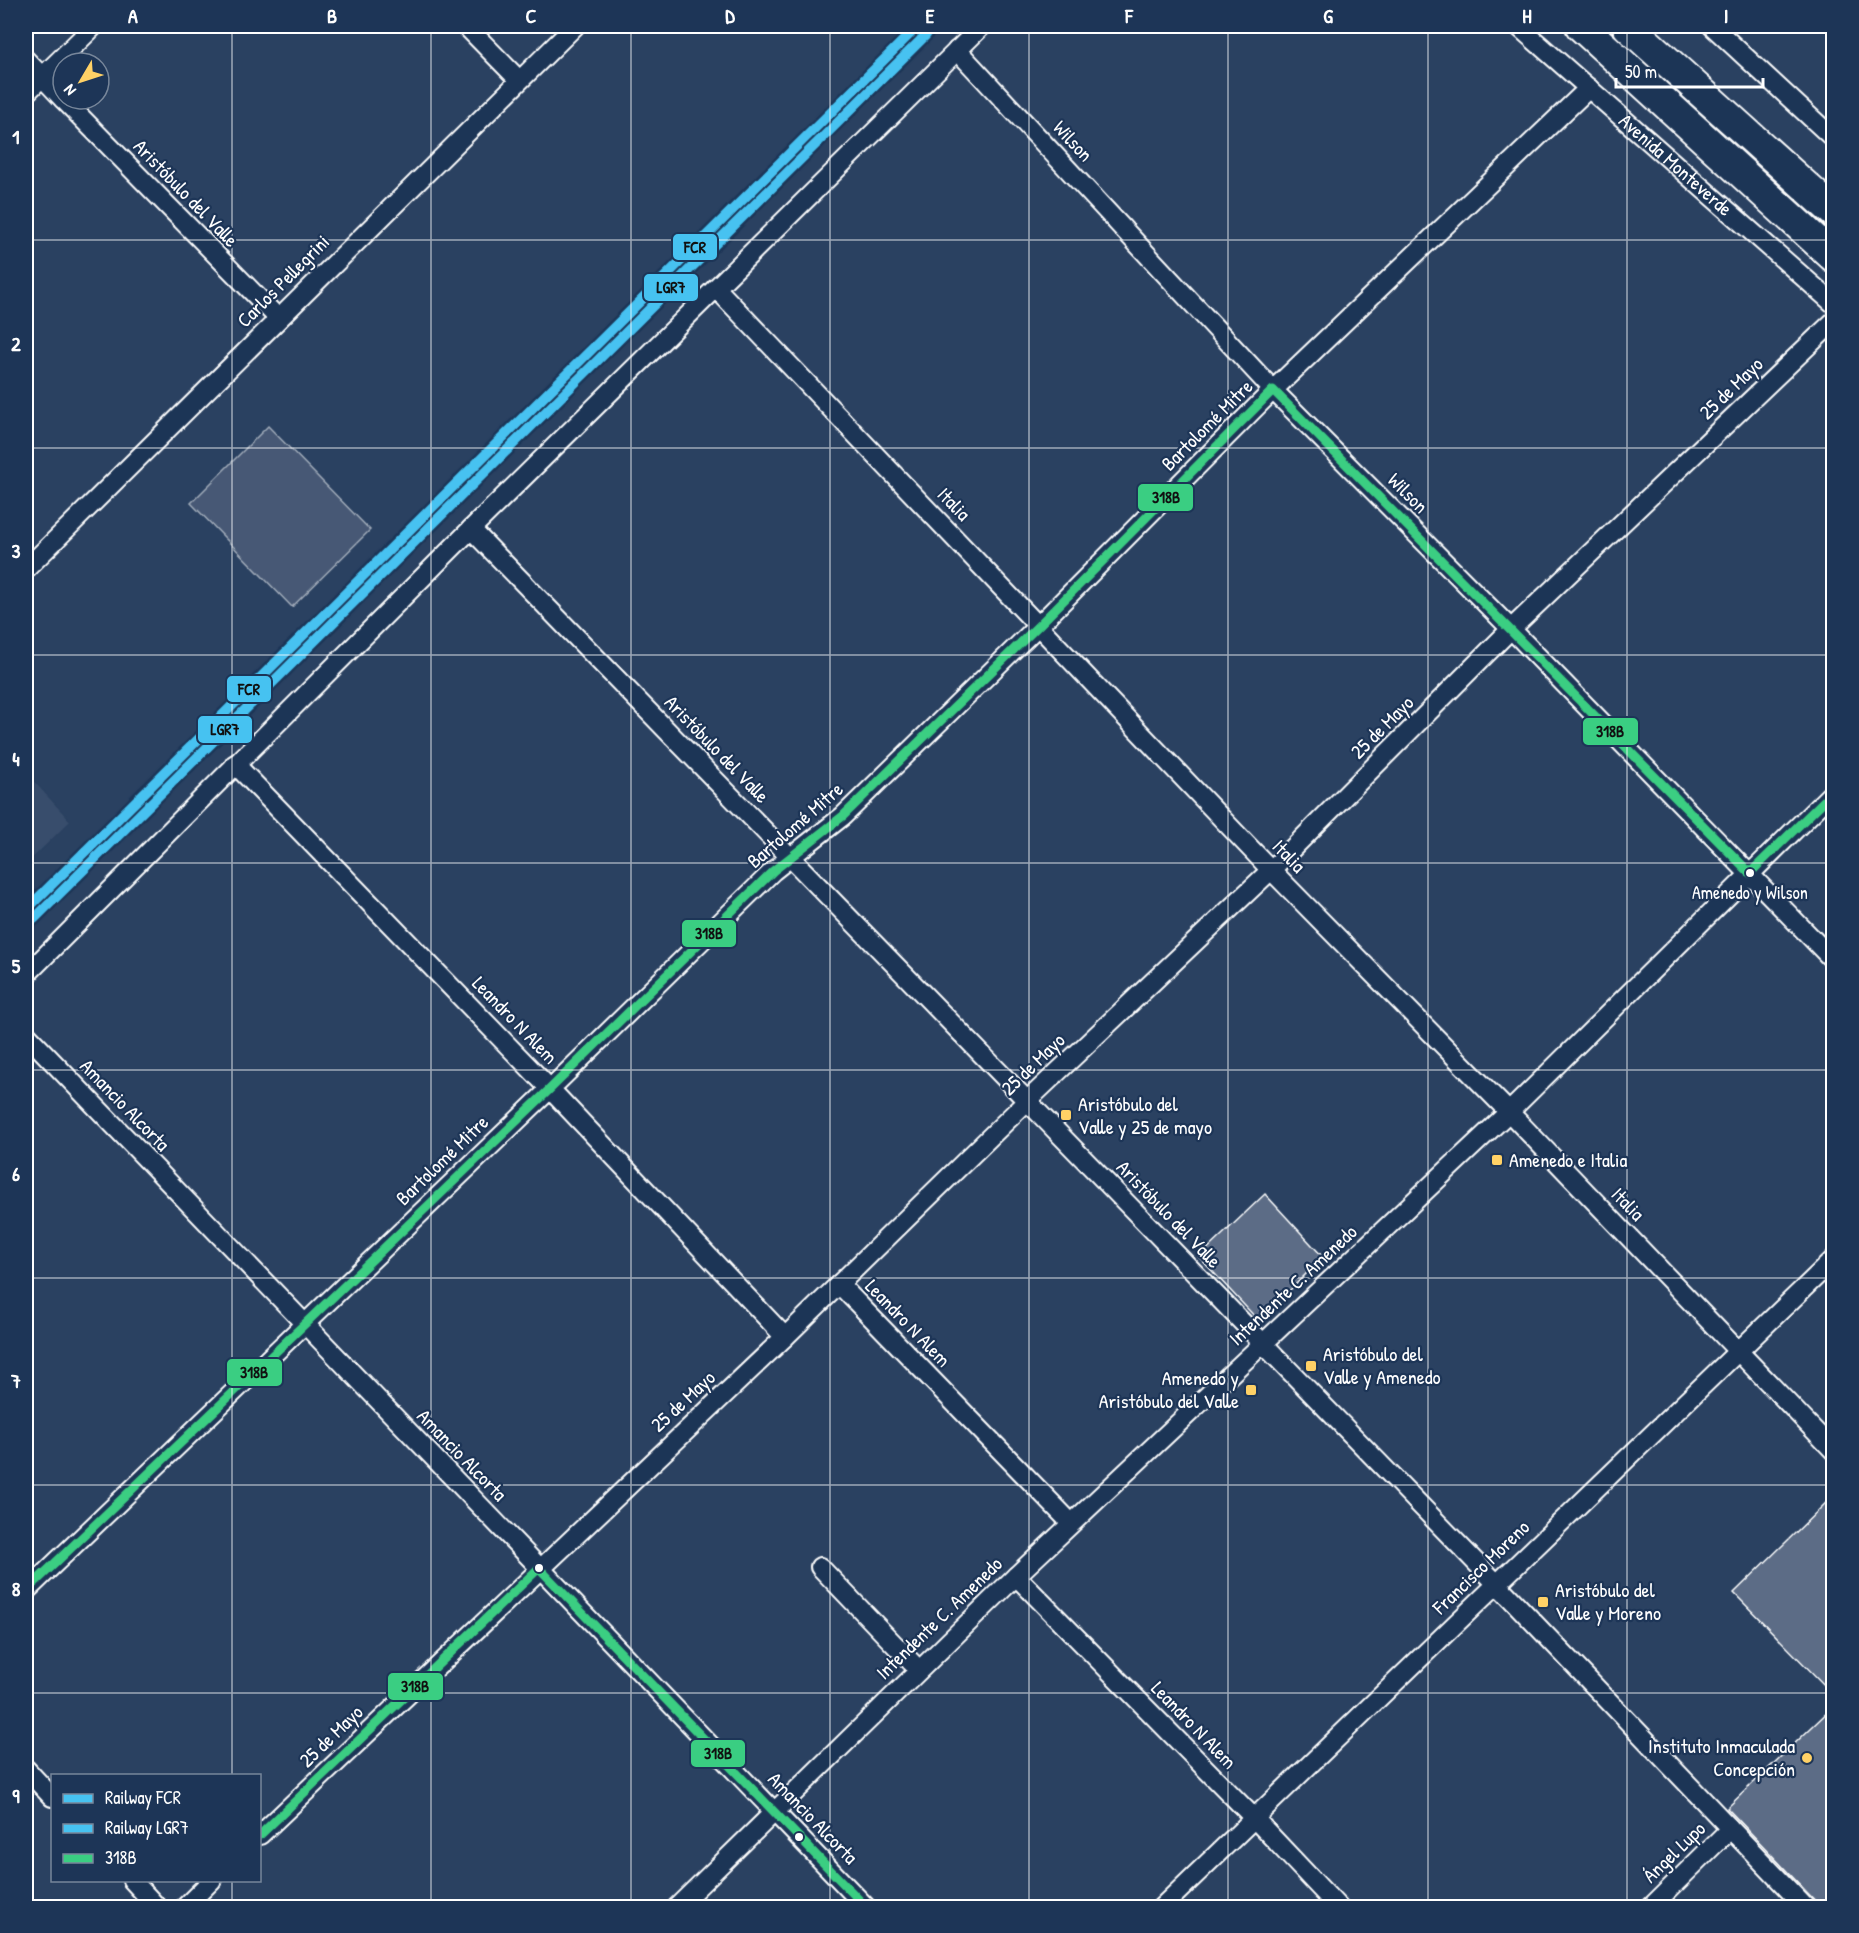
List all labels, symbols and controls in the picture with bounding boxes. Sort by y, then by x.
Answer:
text: A [128,2,138,29]
text: B [327,2,337,29]
text: C [526,2,537,29]
text: D [725,2,735,29]
text: E [926,2,935,29]
text: F [1124,2,1134,29]
text: G [1323,2,1333,29]
text: H [1522,2,1532,29]
text: I [1724,2,1728,29]
north arrow [51,51,111,111]
scale bar [1616,51,1763,89]
text: 50 m [1625,59,1657,84]
text: N [58,80,81,101]
street label: Avenida Monteverde [1613,107,1739,222]
street label: Wilson [1047,114,1099,167]
text: 1 [12,123,20,150]
street label: Aristóbulo del Valle [128,133,245,252]
street label: Carlos Pellegrini [230,228,335,333]
line badge: FCR [672,233,718,261]
text: FCR [683,236,707,258]
line badge: LGR7 [643,273,699,302]
text: LGR7 [657,276,685,298]
text: 2 [11,330,21,357]
street label: 25 de Mayo [1693,350,1768,425]
street label: Bartolomé Mitre [1155,373,1258,476]
street label: Wilson [1382,467,1434,519]
street label: Italia [932,481,977,526]
line badge: 318B [1137,483,1194,512]
text: 318B [1152,486,1180,508]
text: 3 [12,537,21,564]
line badge: FCR [226,675,272,703]
text: FCR [237,678,261,700]
street label: Aristóbulo del Valle [659,689,776,808]
street label: 25 de Mayo [1344,689,1419,764]
line badge: LGR7 [197,715,253,744]
line badge: 318B [1582,717,1639,746]
text: LGR7 [211,718,239,740]
text: 318B [1596,720,1624,742]
text: 4 [12,745,20,772]
street label: Bartolomé Mitre [741,775,848,874]
street label: Italia [1267,833,1312,878]
marker: Amenedo y Wilson [1744,867,1756,879]
place label: Amenedo y Wilson [1692,880,1808,905]
line badge: 318B [681,919,737,948]
text: 318B [695,922,723,944]
text: 5 [12,952,21,979]
street label: Leandro N Alem [467,970,564,1069]
street label: 25 de Mayo [995,1026,1070,1101]
street label: Amancio Alcorta [75,1053,176,1157]
place label: Aristóbulo del Valle y 25 de mayo [1078,1090,1212,1140]
marker: Aristóbulo del Valle y 25 de mayo [1059,1108,1073,1122]
street label: Bartolomé Mitre [389,1109,494,1211]
place label: Amenedo e Italia [1509,1146,1628,1173]
marker: Amenedo e Italia [1490,1153,1504,1167]
street label: Aristóbulo del Valle [1111,1154,1228,1273]
text: 6 [12,1160,20,1187]
street label: Italia [1606,1181,1651,1226]
street label: Intendente C. Amenedo [1223,1218,1363,1351]
street label: Leandro N Alem [860,1273,957,1372]
place label: Aristóbulo del Valle y Amenedo [1323,1340,1441,1390]
line badge: 318B [226,1358,283,1387]
marker: Aristóbulo del Valle y Amenedo [1304,1359,1318,1373]
text: 318B [240,1361,268,1383]
street label: 25 de Mayo [645,1364,721,1437]
place label: Amenedo y Aristóbulo del Valle [1099,1364,1239,1414]
text: 7 [10,1367,21,1394]
marker: Amenedo y Aristóbulo del Valle [1244,1383,1258,1397]
street label: Amancio Alcorta [412,1403,513,1507]
street label: Francisco Moreno [1426,1513,1535,1621]
street label: Intendente C. Amenedo [870,1550,1008,1685]
unlabelled marker [533,1562,545,1574]
text: 8 [12,1575,21,1602]
place label: Aristóbulo del Valle y Moreno [1555,1576,1661,1626]
marker: Aristóbulo del Valle y Moreno [1536,1595,1550,1609]
line badge: 318B [387,1672,444,1701]
text: 318B [401,1675,429,1697]
street label: Leandro N Alem [1146,1675,1243,1774]
street label: 25 de Mayo [293,1698,368,1773]
place label: Instituto Inmaculada Concepción [1648,1732,1795,1782]
line badge: 318B [690,1739,746,1768]
text: 318B [704,1742,732,1764]
marker: Instituto Inmaculada Concepción [1800,1751,1814,1765]
street label: Amancio Alcorta [763,1766,864,1870]
legend [51,1774,261,1882]
text: 9 [12,1782,20,1809]
text: Railway FCR [105,1785,181,1810]
text: Railway LGR7 [105,1815,189,1840]
street label: Ángel Lupo [1636,1815,1711,1888]
unlabelled marker [793,1831,805,1843]
text: 318B [105,1845,137,1870]

